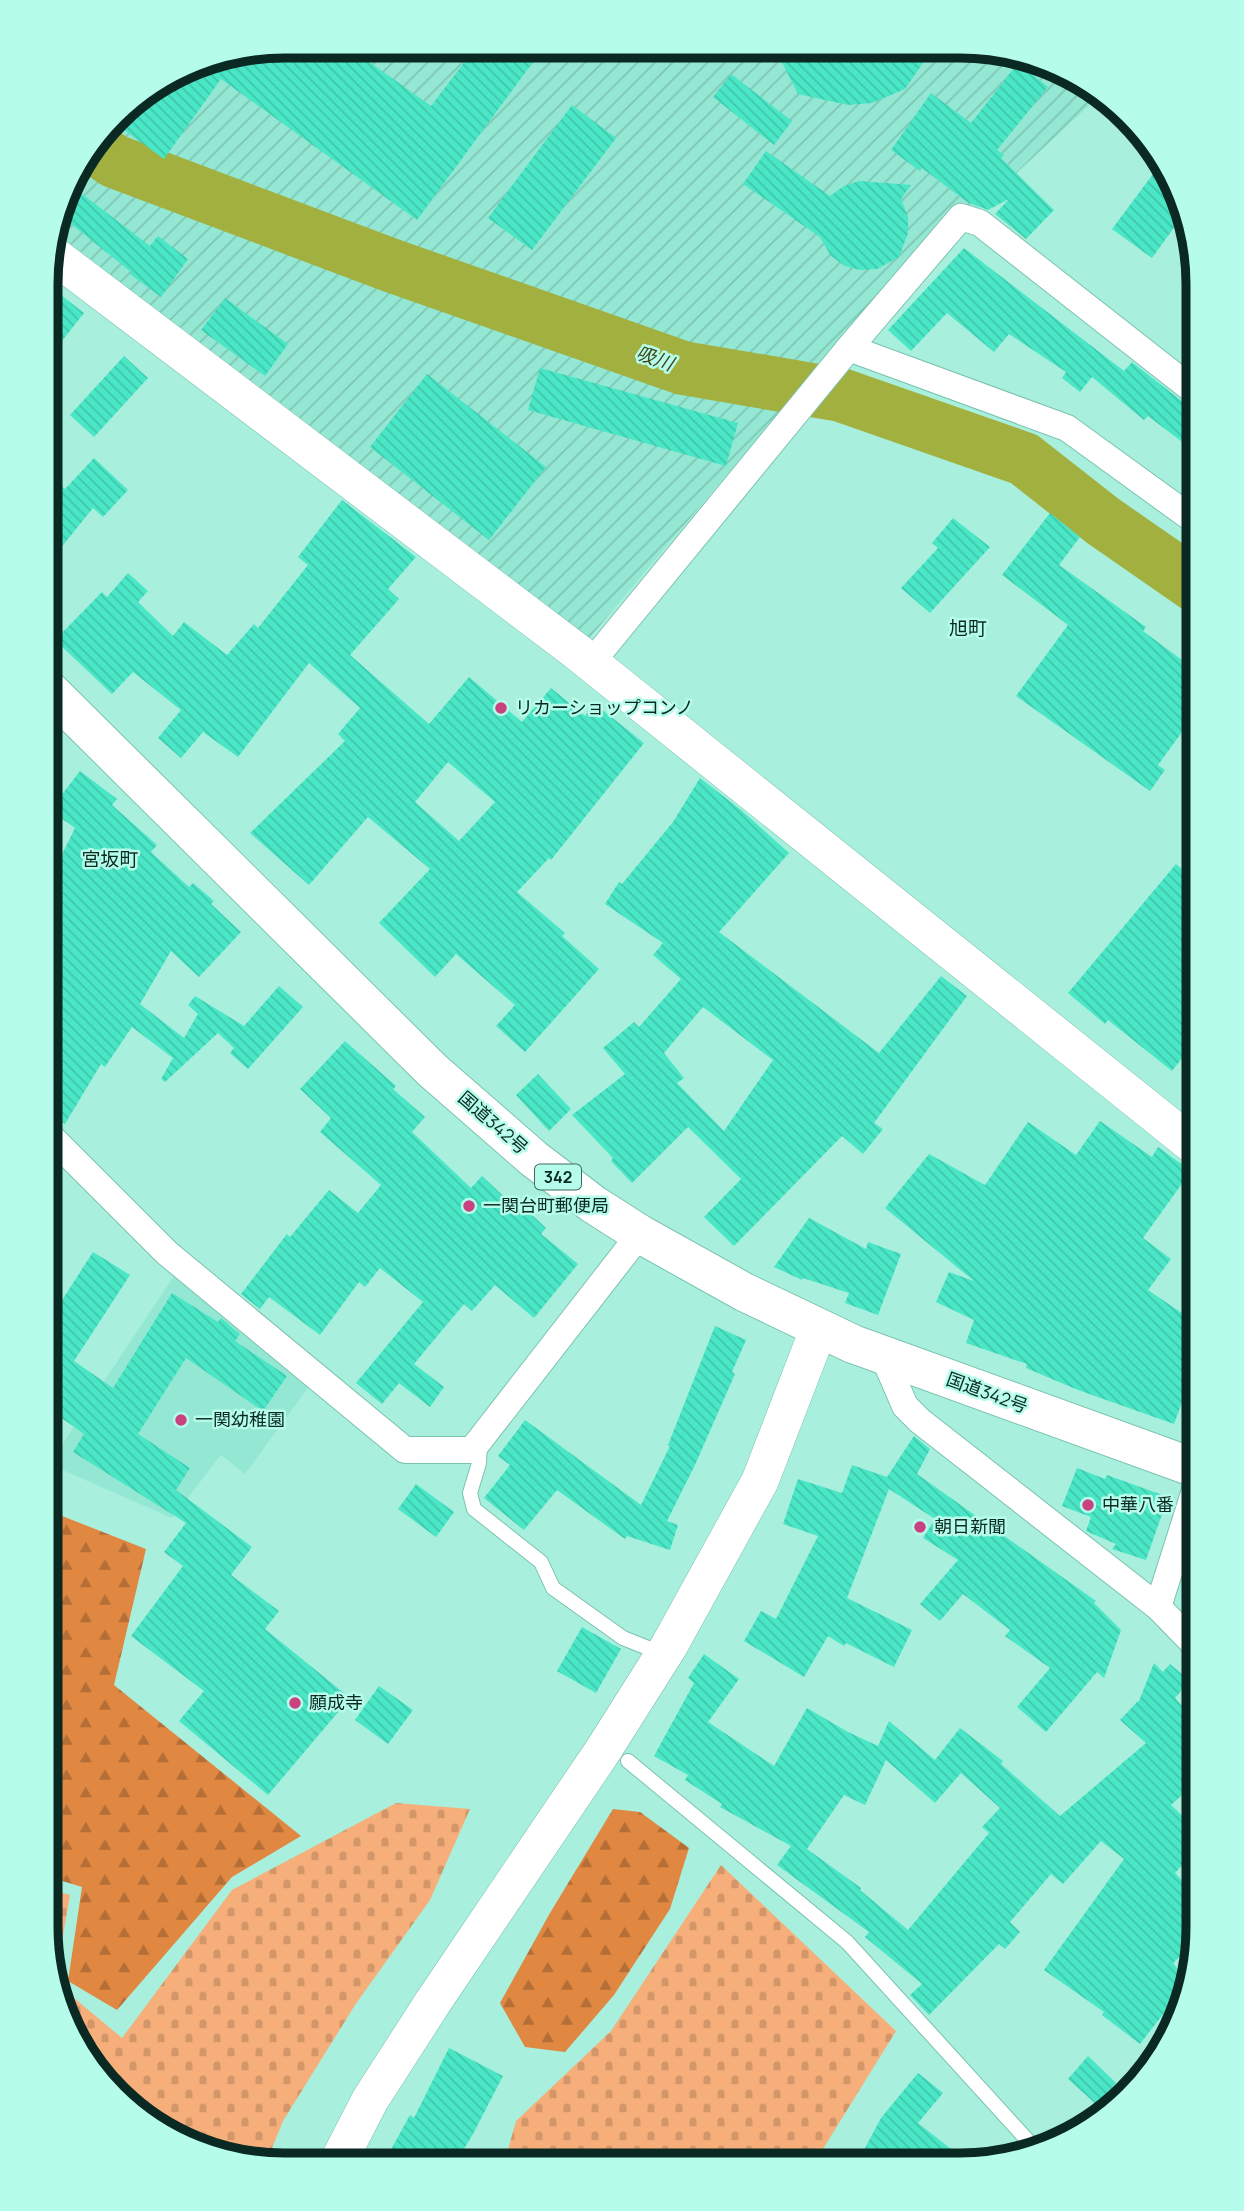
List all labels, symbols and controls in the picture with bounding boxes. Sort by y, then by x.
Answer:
water label: 吸川 [633,339,679,377]
district label: 旭町 [949,615,987,641]
place label: リカーショップコンノ [515,695,694,719]
marker: リカーショップコンノ [493,700,509,716]
district label: 宮坂町 [81,846,139,872]
street label: 国道342号 [454,1085,534,1159]
road number: 342 [535,1164,581,1190]
place label: 一関台町郵便局 [483,1193,609,1217]
marker: 一関台町郵便局 [461,1198,477,1214]
street label: 国道342号 [943,1366,1031,1418]
place label: 一関幼稚園 [195,1407,285,1431]
marker: 一関幼稚園 [173,1412,189,1428]
place label: 中華八番 [1102,1492,1174,1516]
marker: 中華八番 [1080,1497,1096,1513]
place label: 朝日新聞 [934,1514,1006,1538]
marker: 朝日新聞 [912,1519,928,1535]
place label: 願成寺 [309,1690,363,1714]
marker: 願成寺 [287,1695,303,1711]

